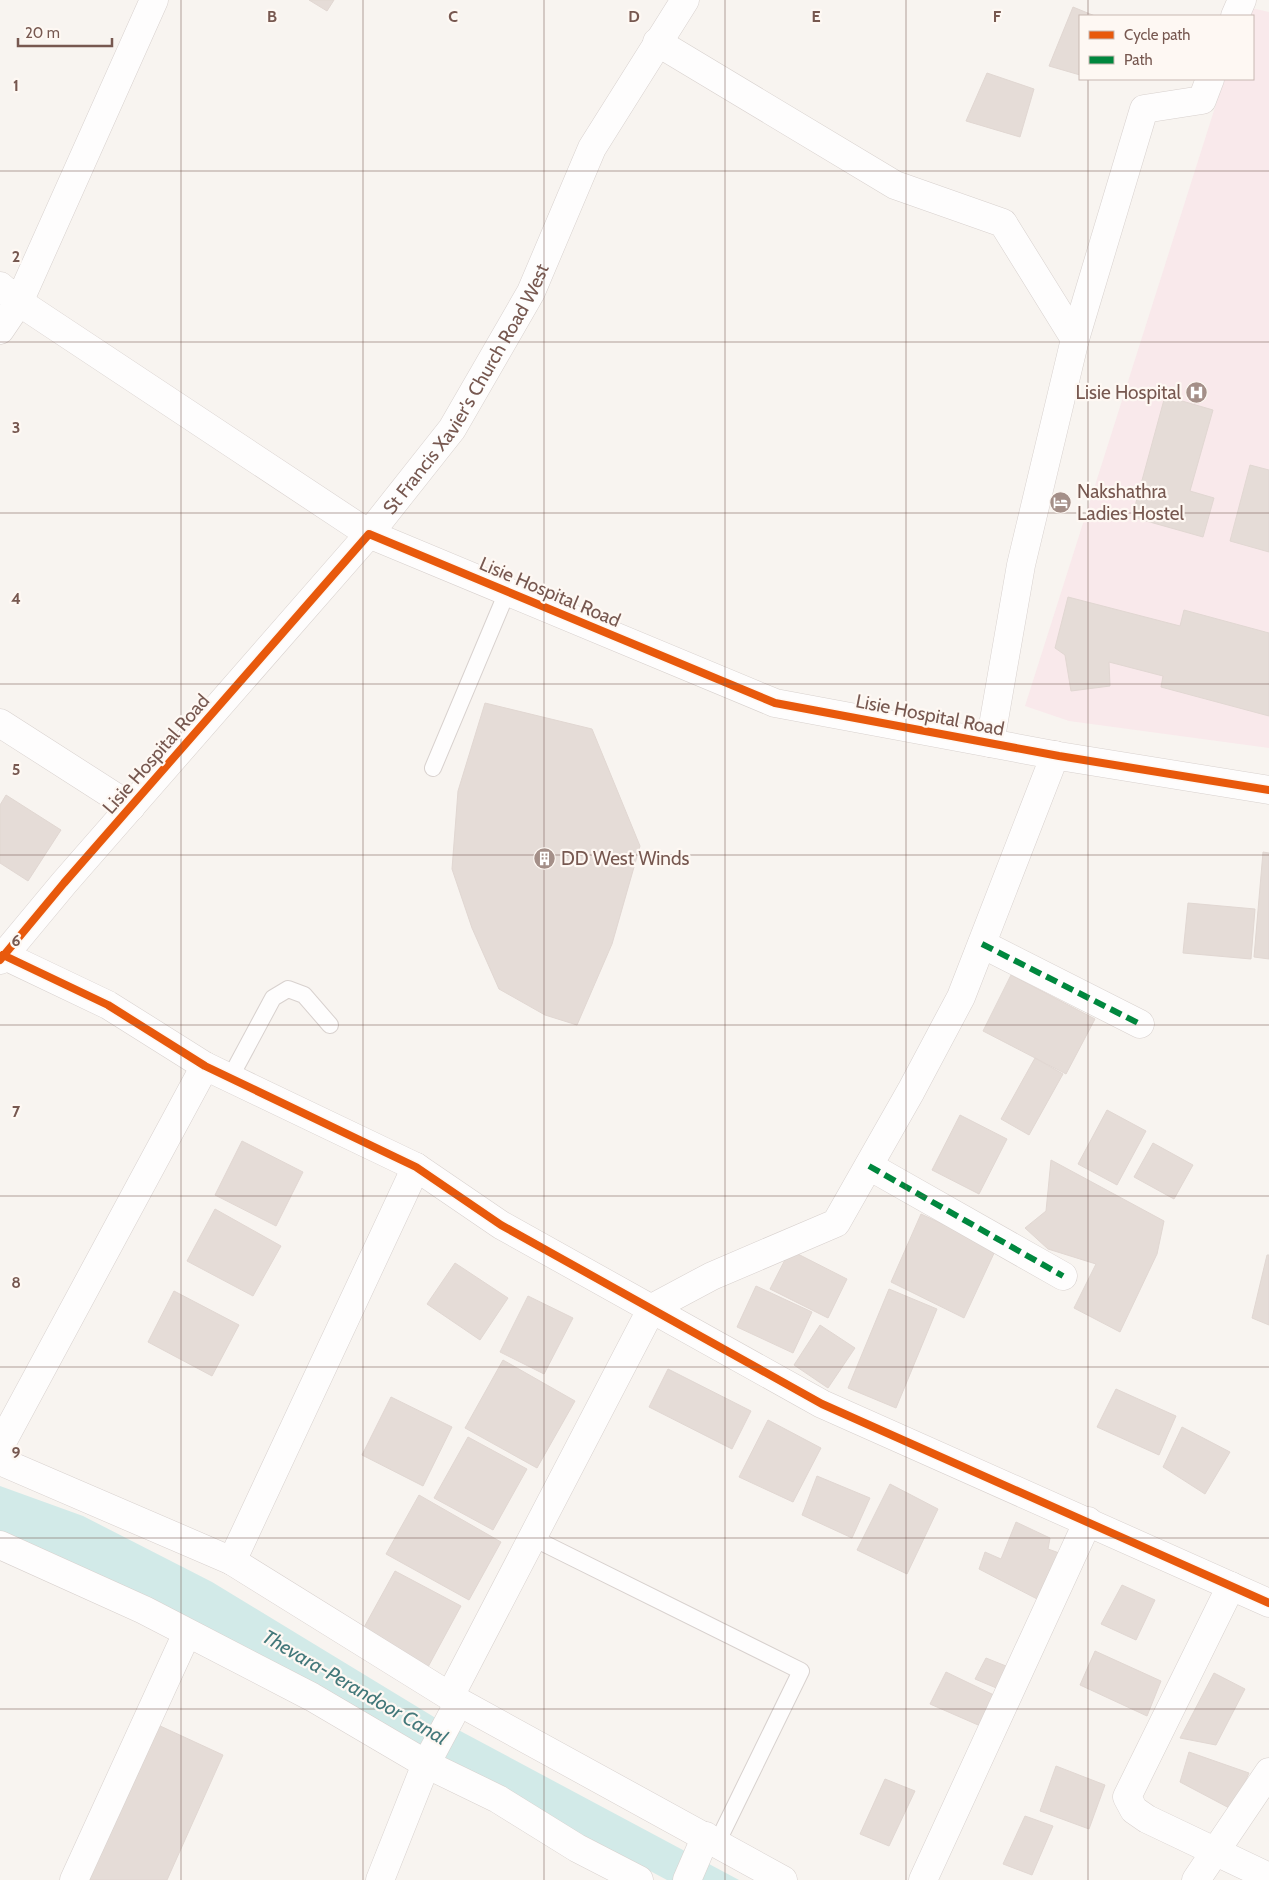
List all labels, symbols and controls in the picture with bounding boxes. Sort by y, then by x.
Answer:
text: B [267,7,277,26]
text: C [448,7,458,26]
text: D [628,7,640,26]
text: E [811,7,821,26]
text: F [993,7,1002,26]
scale bar [18,15,111,47]
legend [1079,15,1254,80]
text: 20 m [25,24,60,42]
text: Cycle path [1124,26,1190,44]
text: Path [1124,51,1153,69]
text: 1 [13,76,19,95]
text: 2 [12,247,20,266]
street label: St Francis Xavier's Church Road West [378,259,553,519]
hospital icon: Lisie Hospital [1185,380,1209,404]
place label: Lisie Hospital [1075,381,1182,404]
text: 3 [12,418,20,437]
place label: Nakshathra Ladies Hostel [1077,480,1185,525]
hotel icon: Nakshathra Ladies Hostel [1049,490,1073,514]
street label: Lisie Hospital Road [476,552,624,632]
text: 4 [11,589,21,608]
street label: Lisie Hospital Road [98,689,214,819]
street label: Lisie Hospital Road [854,689,1006,741]
text: 5 [12,760,20,779]
building icon: DD West Winds [533,846,557,870]
place label: DD West Winds [561,847,689,870]
text: 6 [12,931,21,950]
text: 7 [12,1102,21,1121]
text: 8 [11,1273,21,1292]
text: 9 [12,1443,21,1462]
water label: Thevara-Perandoor Canal [258,1624,452,1750]

